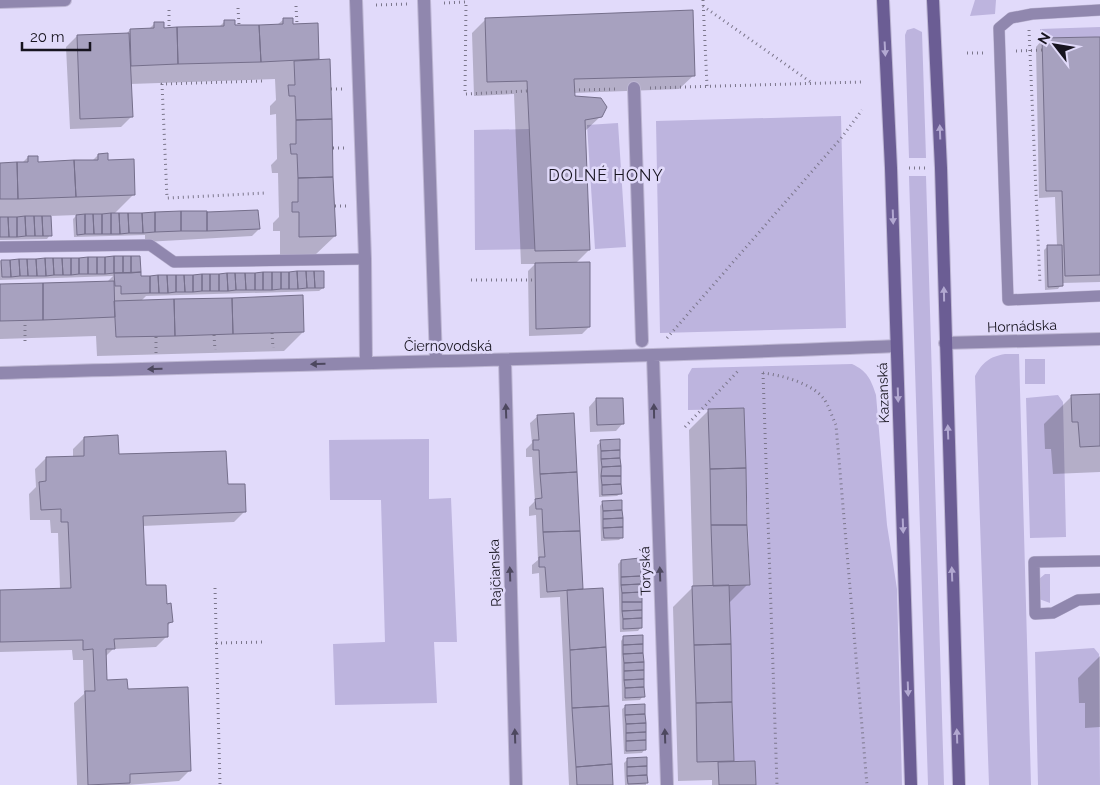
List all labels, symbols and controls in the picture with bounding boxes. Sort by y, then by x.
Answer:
scale bar [22,20,90,52]
north arrow [1030,20,1080,70]
text: 20 m [30,28,65,46]
text: N [1034,30,1053,47]
one-way arrow [882,41,890,57]
one-way arrow [935,124,943,140]
district label: DOLNÉ HONY [548,165,664,185]
one-way arrow [889,209,897,225]
one-way arrow [939,286,947,302]
street label: Hornádska [987,317,1057,335]
street label: Čiernovodská [404,336,492,354]
one-way arrow [310,360,326,368]
street label: Kazanská [874,362,892,424]
one-way arrow [147,365,163,373]
one-way arrow [894,387,902,403]
one-way arrow [502,403,510,419]
one-way arrow [650,403,658,419]
one-way arrow [943,424,951,440]
one-way arrow [899,519,907,535]
street label: Rajčianska [486,539,504,607]
street label: Toryská [636,546,654,596]
one-way arrow [506,566,514,582]
one-way arrow [655,566,663,582]
one-way arrow [948,566,956,582]
one-way arrow [905,681,913,697]
one-way arrow [510,728,518,744]
one-way arrow [661,728,669,744]
one-way arrow [953,728,961,744]

